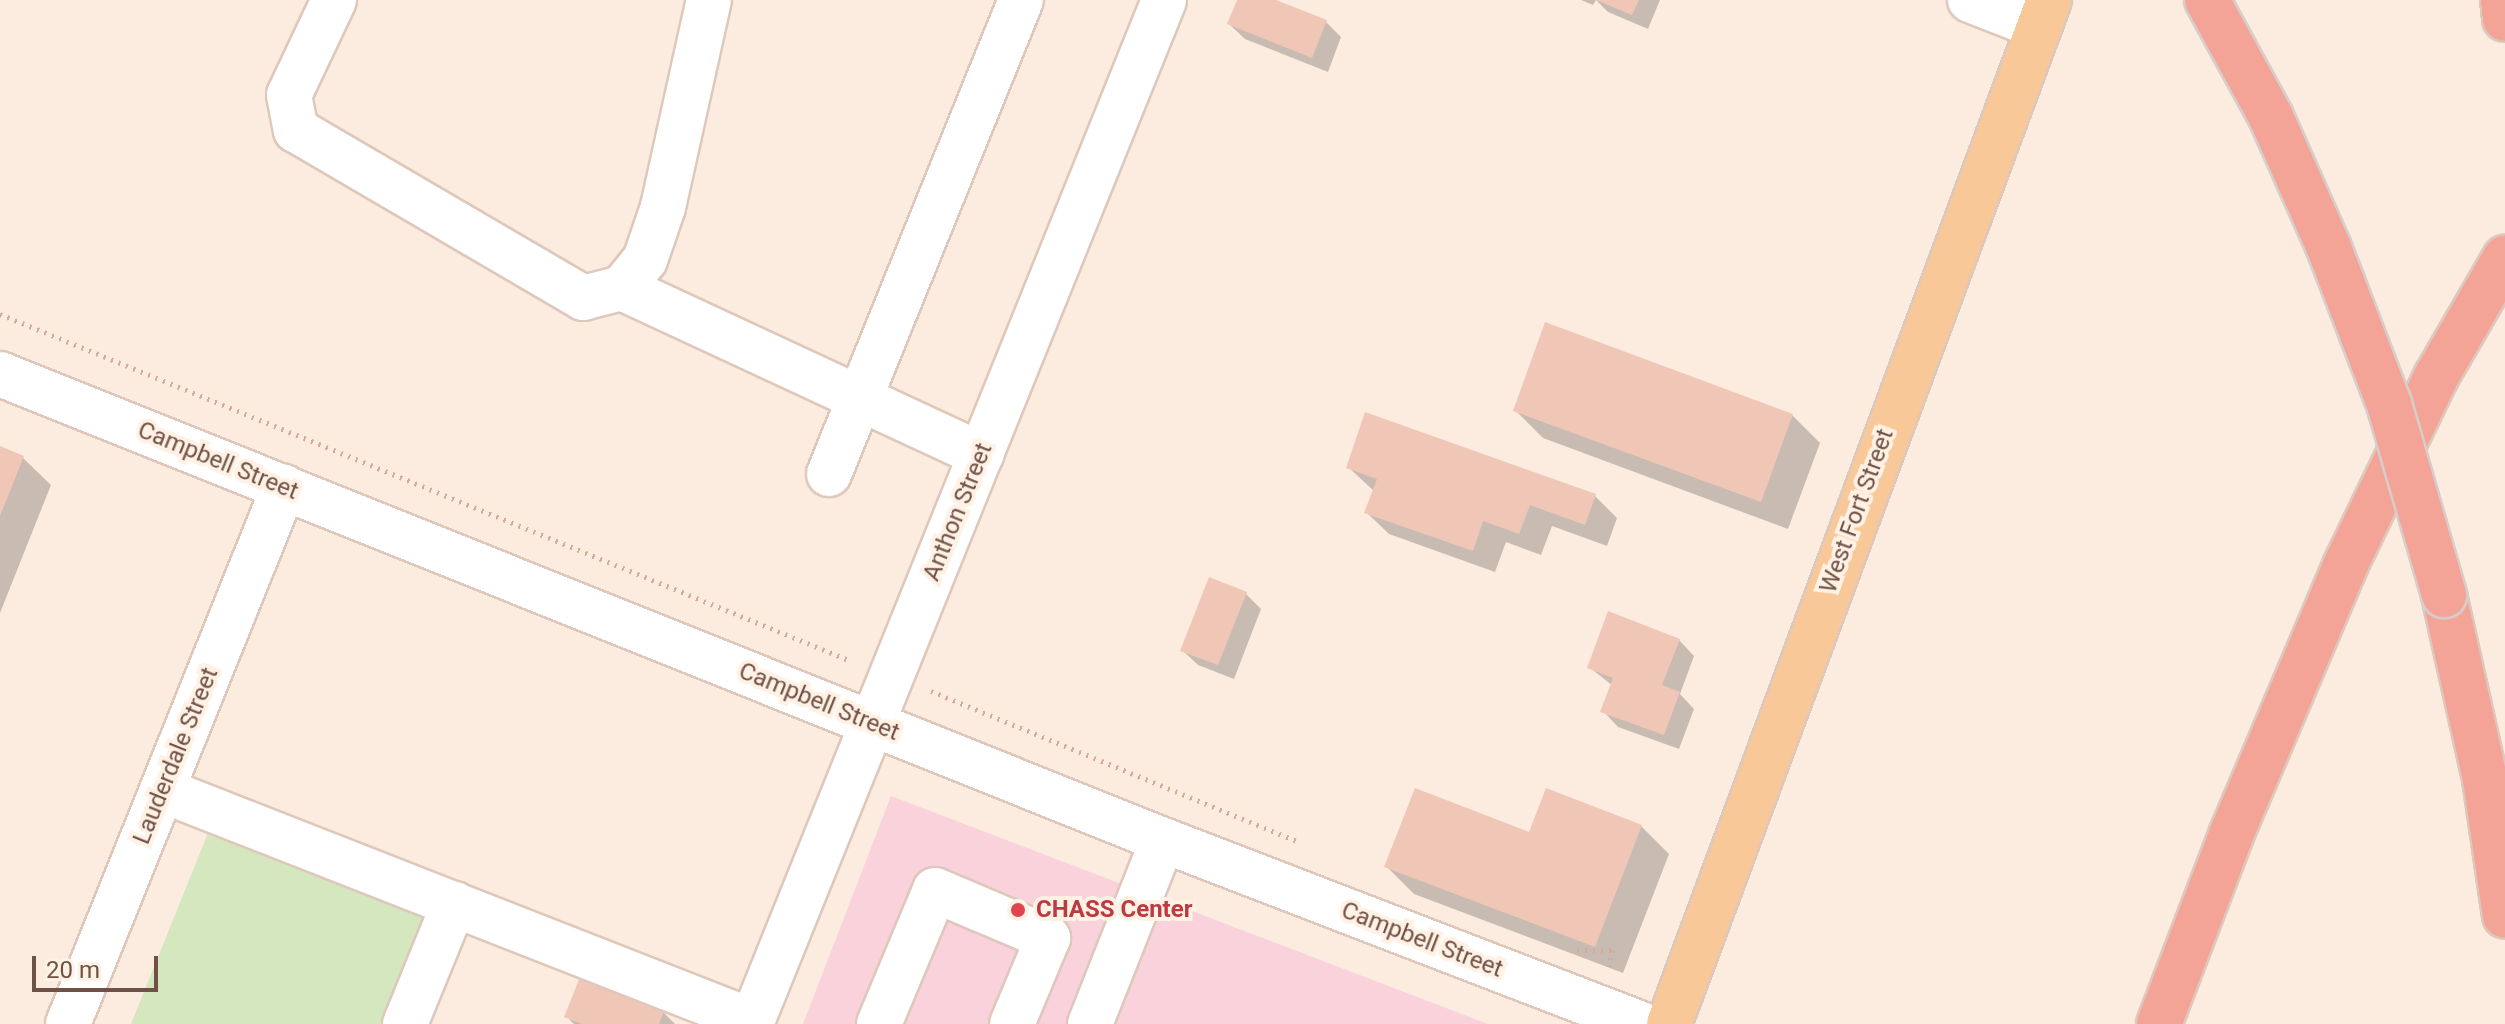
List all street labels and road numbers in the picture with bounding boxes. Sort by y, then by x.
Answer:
street label: Campbell Street [134,416,302,506]
street label: West Fort Street [1814,425,1900,597]
street label: Anthon Street [917,439,999,585]
street label: Campbell Street [735,657,903,747]
street label: Lauderdale Street [127,664,225,848]
street label: Campbell Street [1337,896,1507,984]

